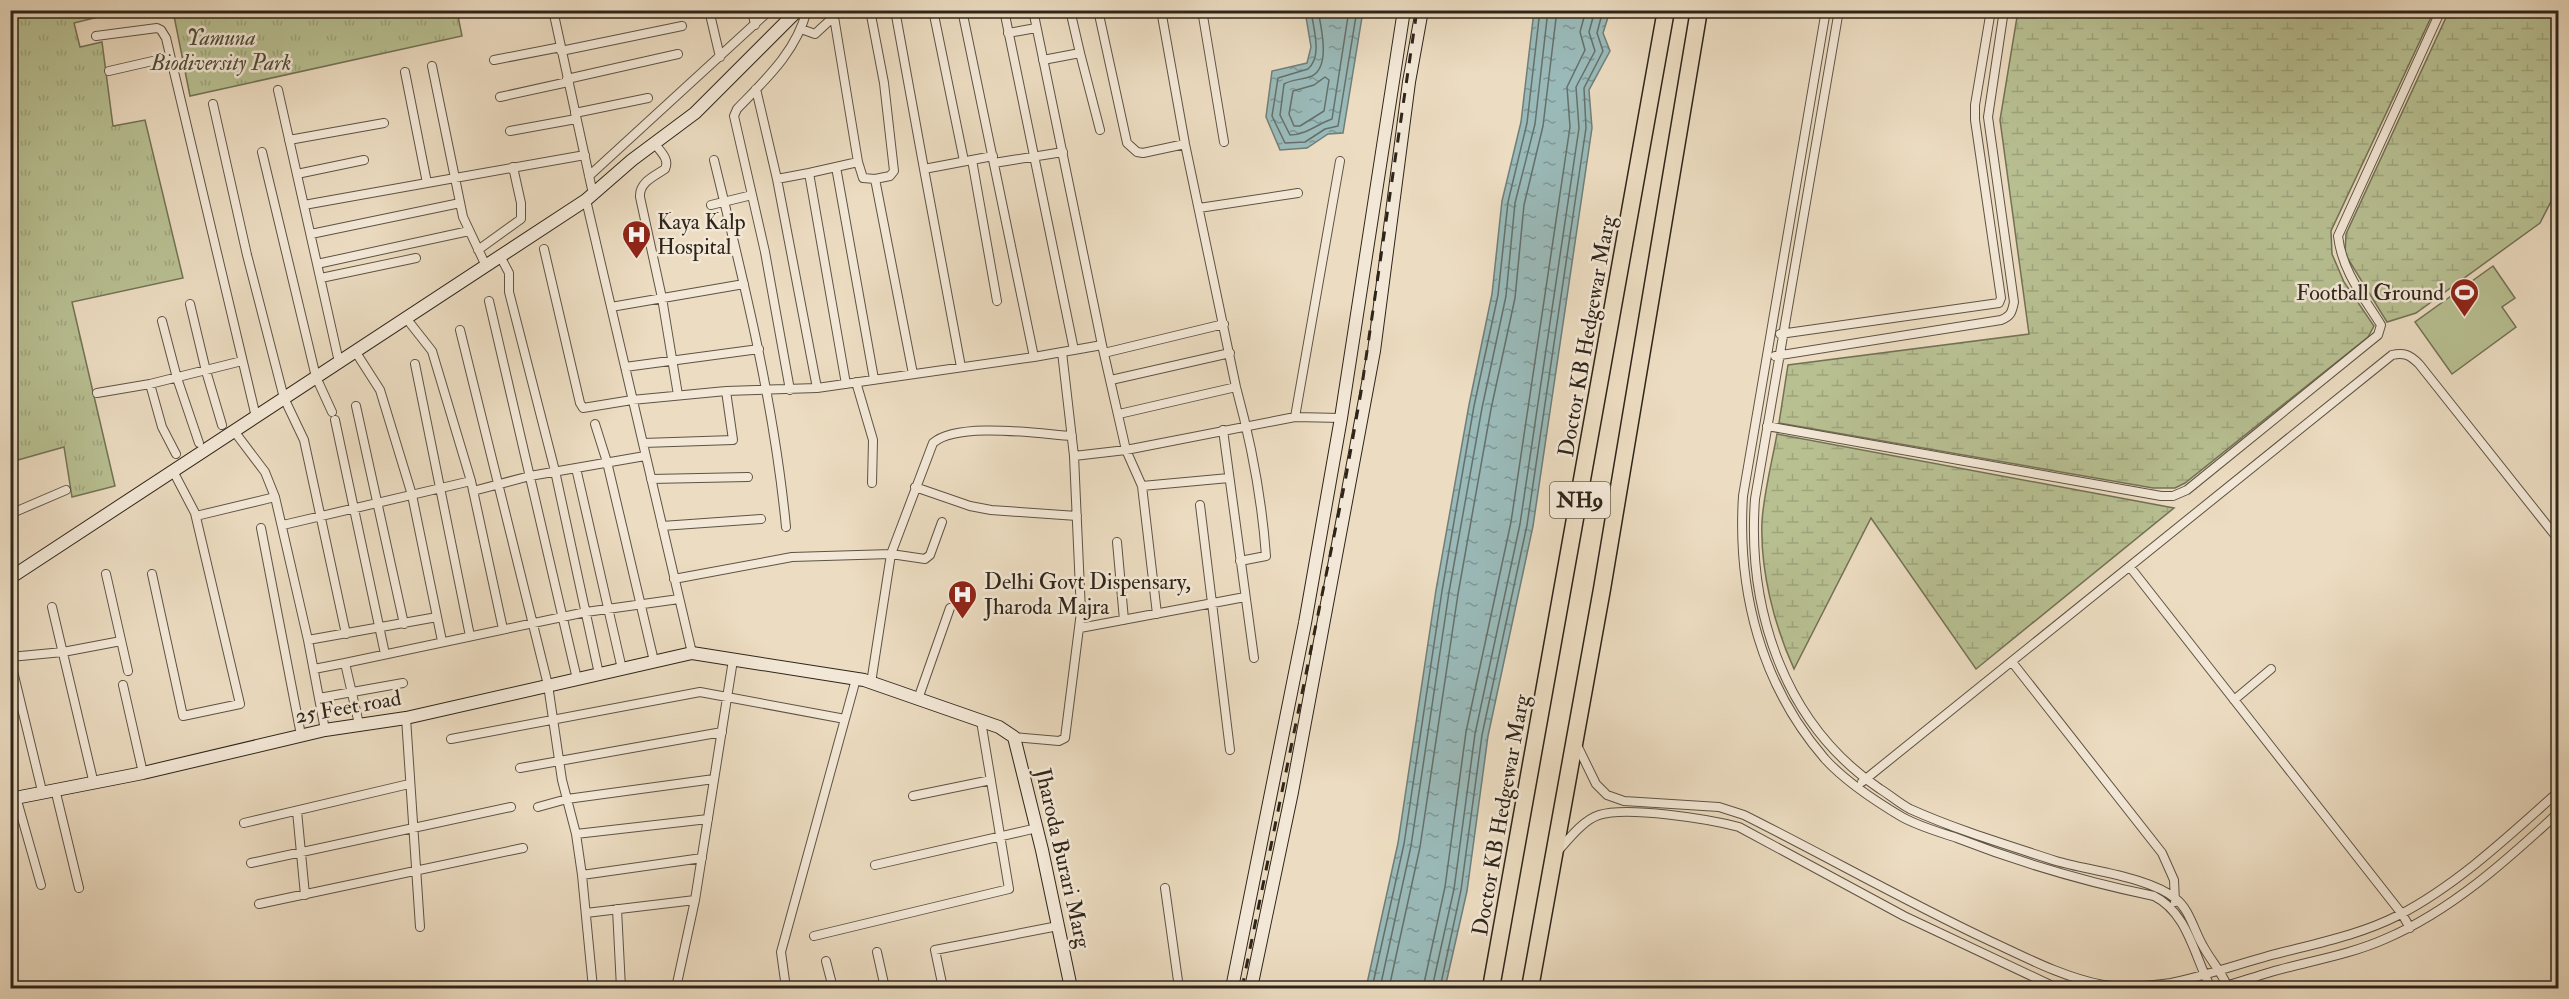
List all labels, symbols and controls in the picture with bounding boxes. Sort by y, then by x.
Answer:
park label: Yamuna Biodiversity Park [150,24,291,77]
place label: Kaya Kalp Hospital [657,208,746,262]
street label: Doctor KB Hedgewar Marg [1552,212,1622,459]
hospital icon: Kaya Kalp Hospital [620,218,652,260]
sports icon: Football Ground [2449,276,2481,318]
place label: Football Ground [2296,279,2444,307]
road number: NH9 [1550,482,1610,518]
place label: Delhi Govt Dispensary, Jharoda Majra [983,568,1191,621]
hospital icon: Delhi Govt Dispensary, Jharoda Majra [947,578,979,620]
street label: 25 Feet road [293,684,404,730]
street label: Doctor KB Hedgewar Marg [1466,691,1536,938]
street label: Jharoda Burari Marg [1029,765,1098,952]

